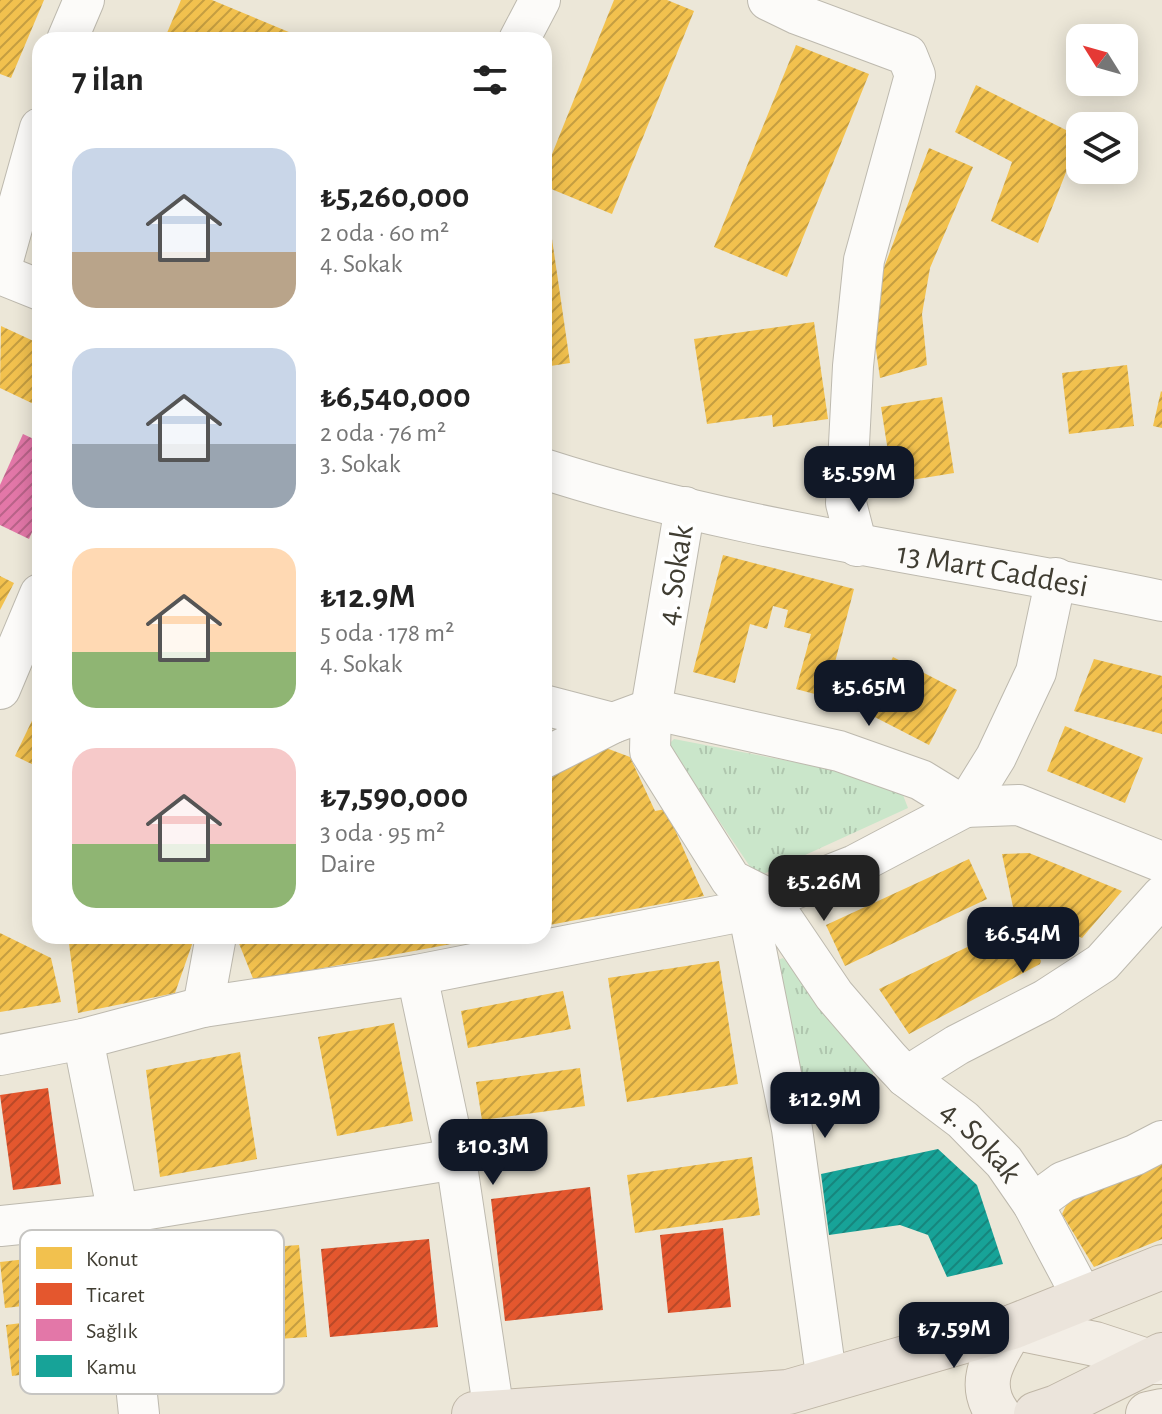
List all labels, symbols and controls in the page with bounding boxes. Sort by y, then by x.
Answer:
north arrow [1066,24,1138,96]
map controls [1066,24,1138,184]
icon: filters [468,58,512,102]
text: 7 ilan [72,63,144,97]
button: layers [1066,112,1138,184]
icon: home [136,180,232,276]
text: ₺5,260,000 [320,180,470,214]
text: 2 oda · 60 m² [320,220,449,246]
text: 4. Sokak [320,251,402,277]
icon: home [136,380,232,476]
text: ₺6,540,000 [320,380,471,414]
text: 2 oda · 76 m² [320,420,446,446]
pin: ₺5.59M [794,446,924,514]
text: 3. Sokak [320,451,401,477]
text: ₺5.59M [822,459,896,485]
street label: 4. Sokak [651,522,699,628]
street label: 13 Mart Caddesi [894,537,1091,603]
icon: home [136,580,232,676]
text: ₺12.9M [320,580,416,614]
text: 5 oda · 178 m² [320,620,454,646]
text: 4. Sokak [320,651,402,677]
pin: ₺5.65M [804,660,934,728]
text: ₺5.65M [832,673,906,699]
icon: home [136,780,232,876]
text: ₺7,590,000 [320,780,468,814]
text: 3 oda · 95 m² [320,820,445,846]
text: Daire [320,851,375,877]
pin: ₺5.26M [759,855,889,923]
text: ₺5.26M [787,868,861,894]
pin: ₺6.54M [958,907,1088,975]
text: ₺6.54M [985,920,1061,946]
pin: ₺12.9M [760,1072,890,1140]
text: ₺12.9M [788,1085,862,1111]
street label: 4. Sokak [934,1094,1028,1188]
pin: ₺10.3M [428,1119,558,1187]
text: ₺10.3M [456,1132,530,1158]
legend [20,1230,284,1394]
text: Konut [86,1248,138,1270]
text: Ticaret [86,1284,145,1306]
pin: ₺7.59M [889,1302,1019,1370]
text: ₺7.59M [917,1315,991,1341]
text: Sağlık [86,1320,138,1342]
text: Kamu [86,1356,137,1378]

